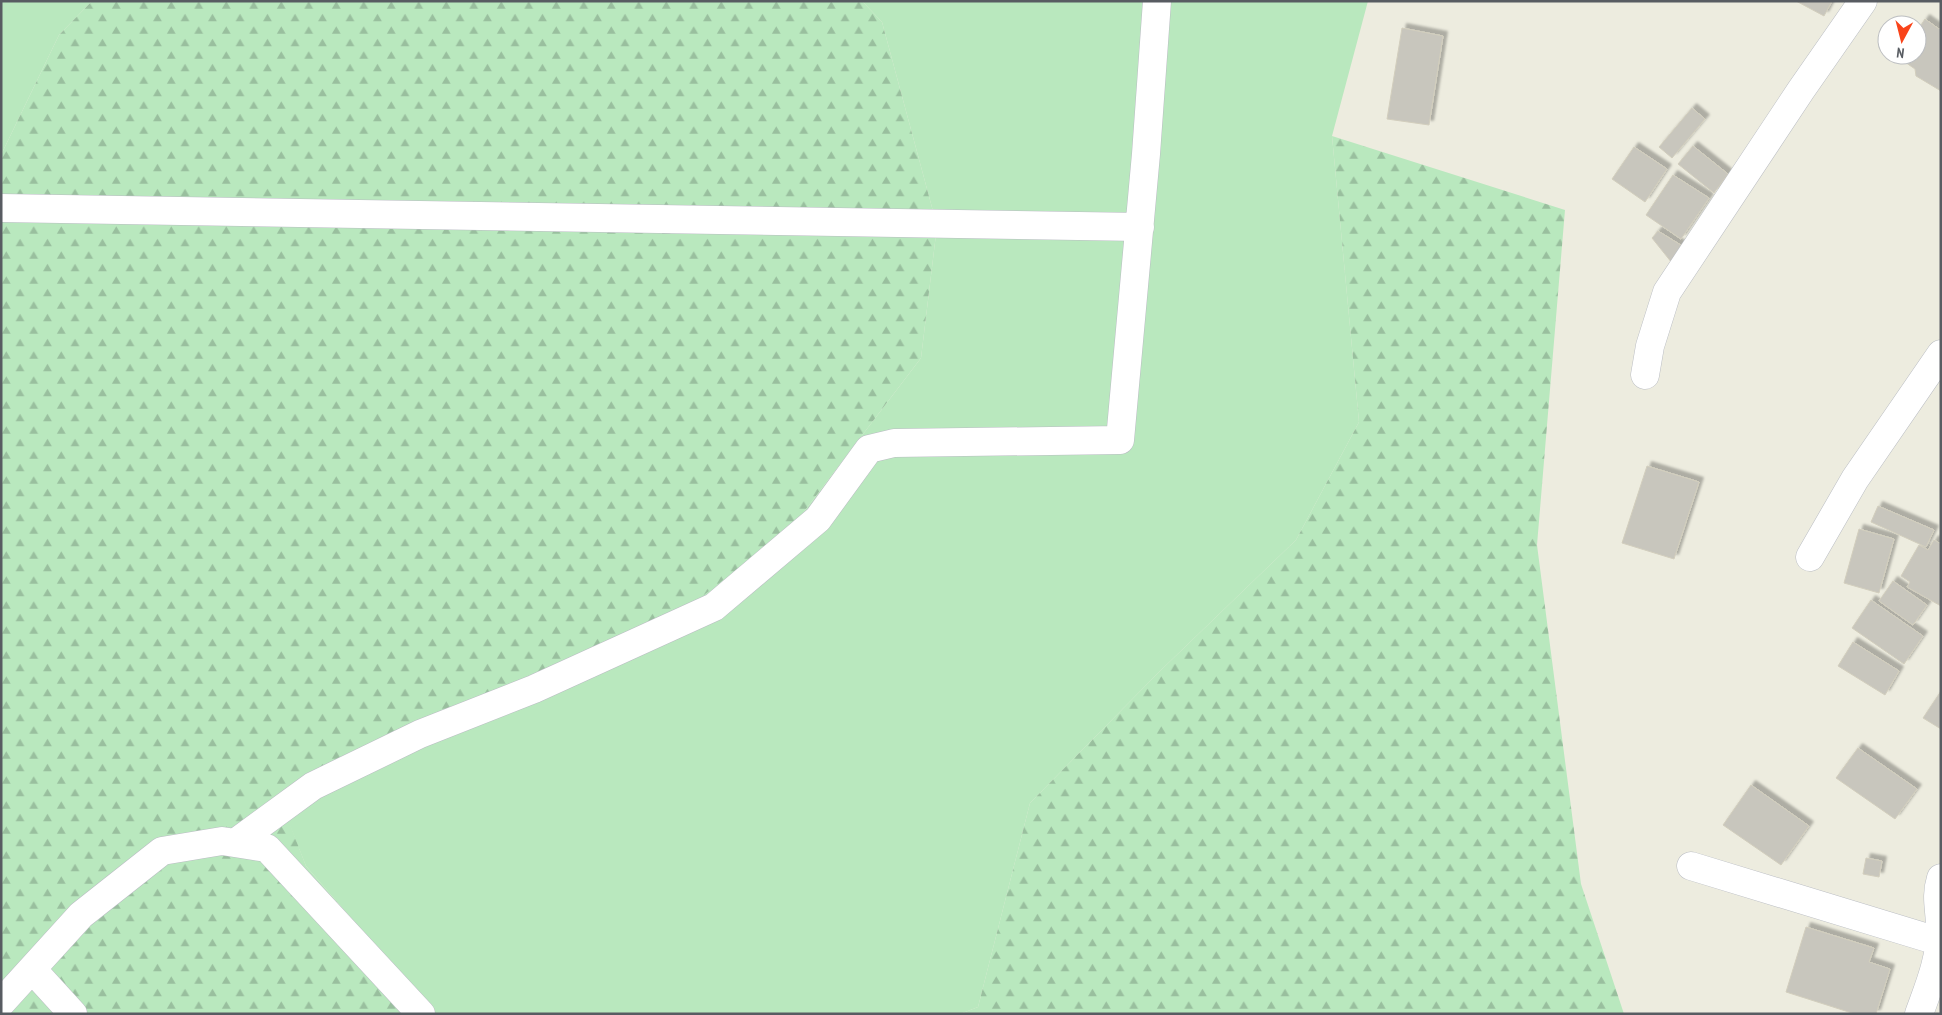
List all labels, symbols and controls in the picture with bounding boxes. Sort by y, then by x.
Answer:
north arrow [1877,15,1927,65]
text: N [1896,44,1905,62]

